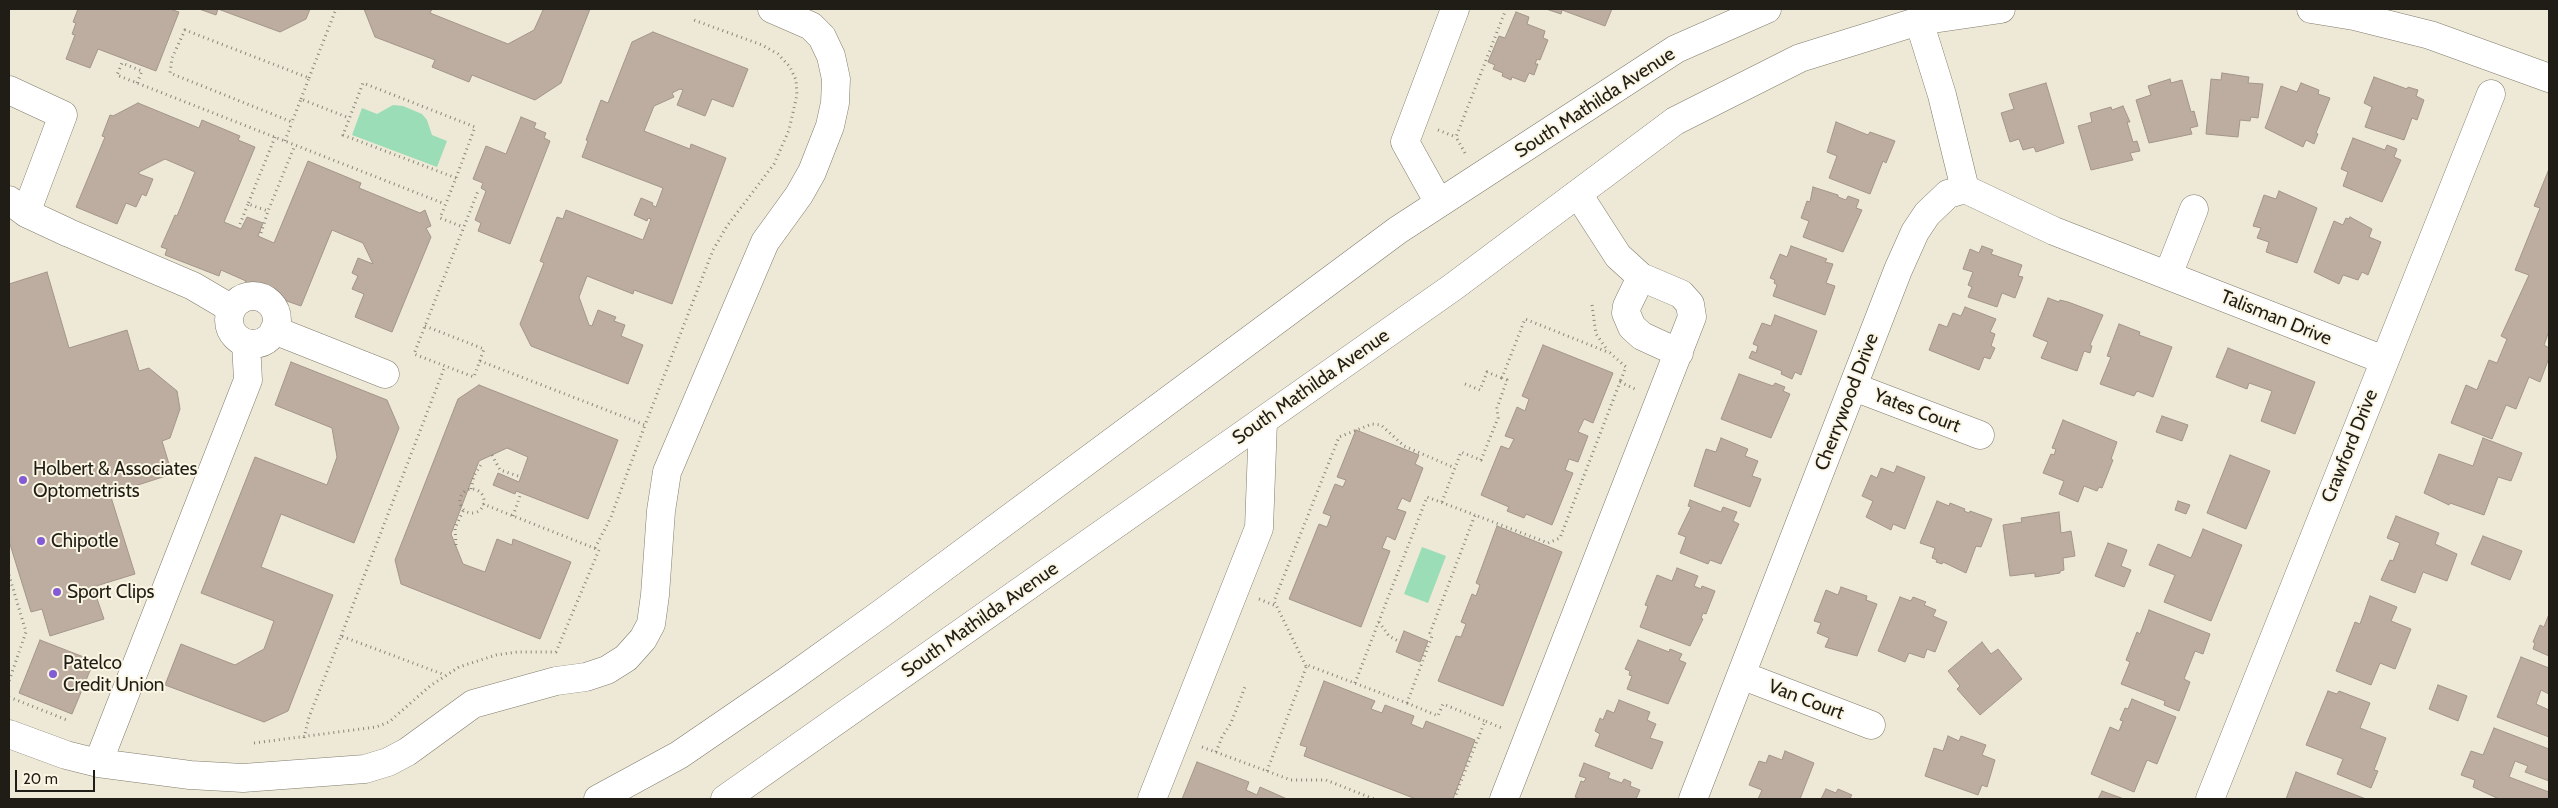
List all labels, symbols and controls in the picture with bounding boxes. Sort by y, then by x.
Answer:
street label: South Mathilda Avenue [1511,43,1679,163]
street label: Talisman Drive [2217,285,2335,351]
street label: South Mathilda Avenue [1228,324,1394,450]
street label: Cherrywood Drive [1810,330,1884,474]
street label: Yates Court [1870,384,1964,438]
street label: Crawford Drive [2317,386,2383,506]
place label: Holbert & Associates Optometrists [33,458,197,502]
marker: Holbert & Associates Optometrists [17,474,29,486]
place label: Chipotle [51,530,118,552]
marker: Chipotle [35,535,47,547]
street label: South Mathilda Avenue [897,557,1063,683]
place label: Sport Clips [67,581,154,603]
marker: Sport Clips [51,586,63,598]
place label: Patelco Credit Union [63,652,164,696]
marker: Patelco Credit Union [47,668,59,680]
street label: Van Court [1765,675,1847,725]
scale bar [18,760,98,792]
text: 20 m [23,770,58,788]

